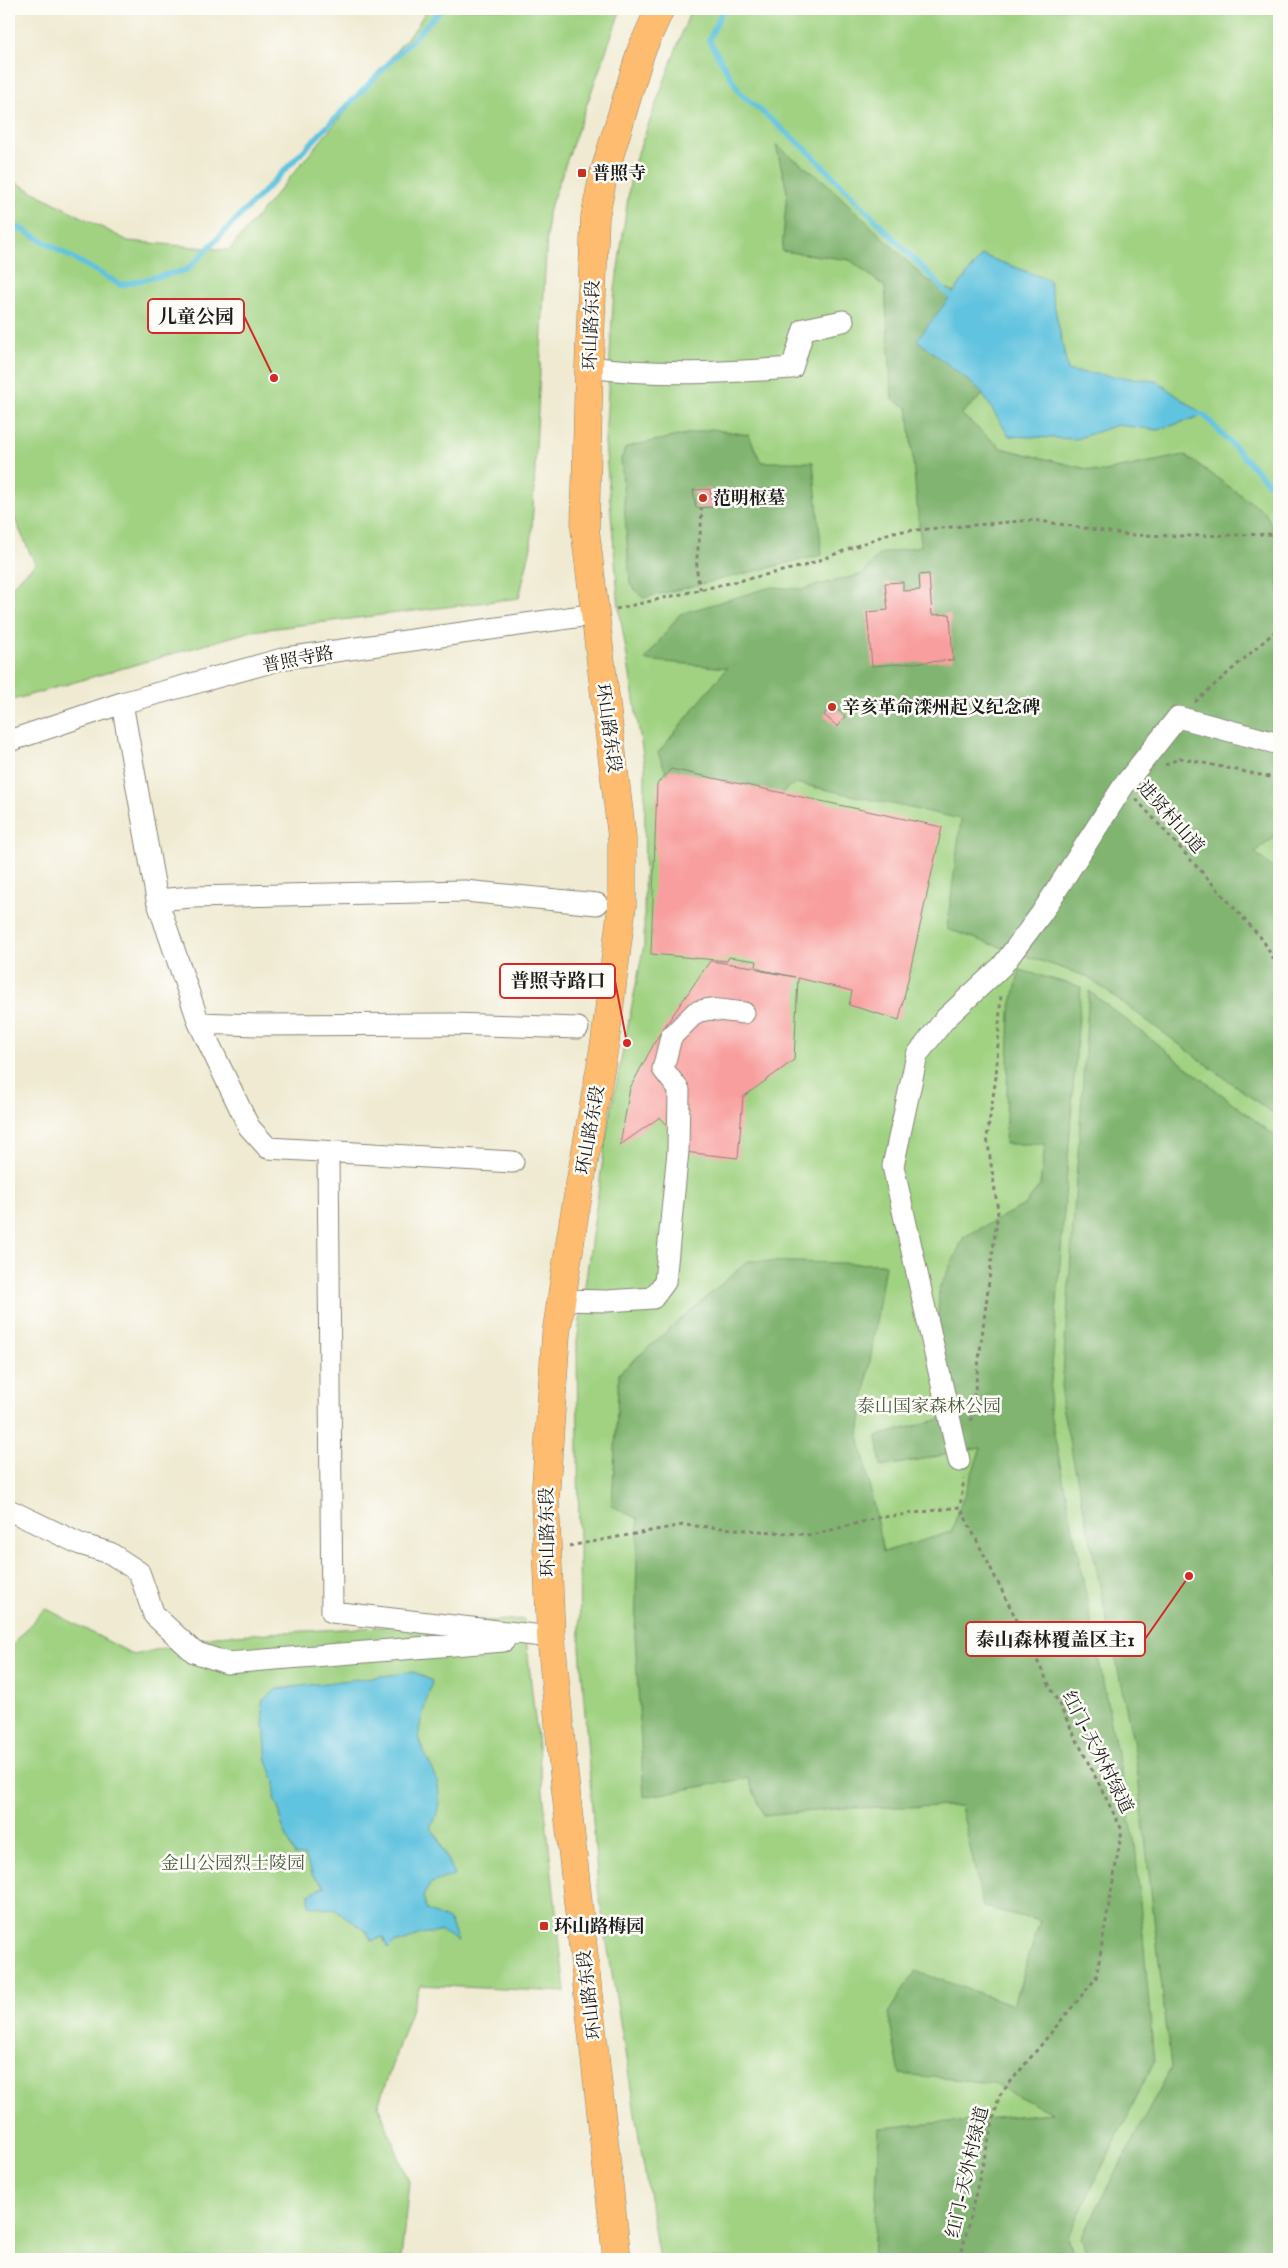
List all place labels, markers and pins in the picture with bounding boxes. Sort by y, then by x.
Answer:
place label: 普照寺 [592,163,646,186]
marker: 普照寺 [576,167,588,179]
callout: 儿童公园 [148,299,244,333]
place label: 范明枢墓 [713,488,785,511]
marker: 范明枢墓 [697,492,709,504]
place label: 辛亥革命滦州起义纪念碑 [842,697,1040,720]
marker: 辛亥革命滦州起义纪念碑 [826,701,838,713]
callout: 普照寺路口 [500,964,615,998]
callout: 泰山森林覆盖区主1 [966,1622,1145,1656]
place label: 环山路梅园 [554,1916,644,1939]
marker: 环山路梅园 [538,1920,550,1932]

